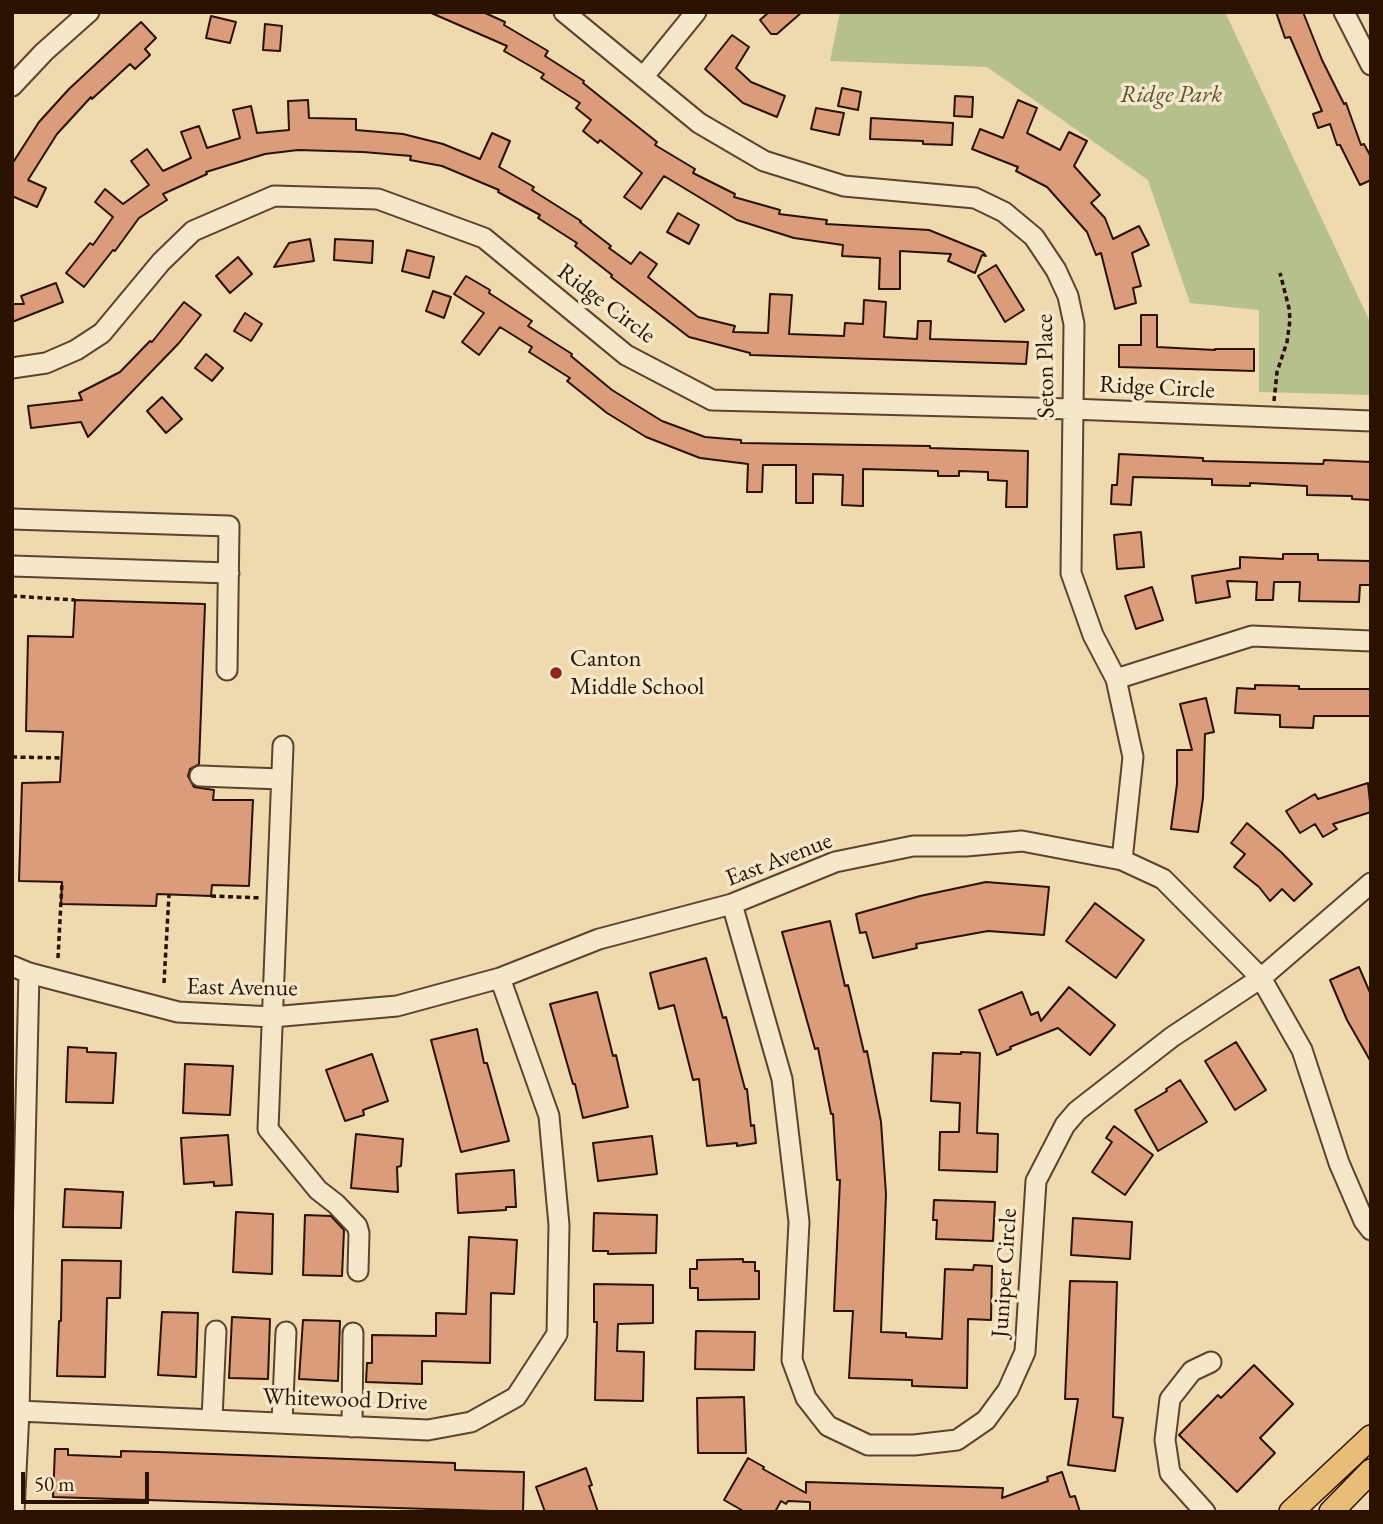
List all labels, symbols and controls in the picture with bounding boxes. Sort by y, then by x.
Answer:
park label: Ridge Park [1120,81,1222,109]
street label: Ridge Circle [551,258,661,350]
street label: Seton Place [1031,313,1061,419]
street label: Ridge Circle [1099,371,1215,405]
place label: Canton Middle School [570,645,704,701]
marker: Canton Middle School [548,665,564,681]
street label: East Avenue [722,827,836,893]
street label: East Avenue [186,973,298,1003]
street label: Juniper Circle [986,1207,1024,1339]
street label: Whitewood Drive [262,1383,428,1417]
scale bar [24,1458,152,1502]
text: 50 m [34,1470,75,1497]

